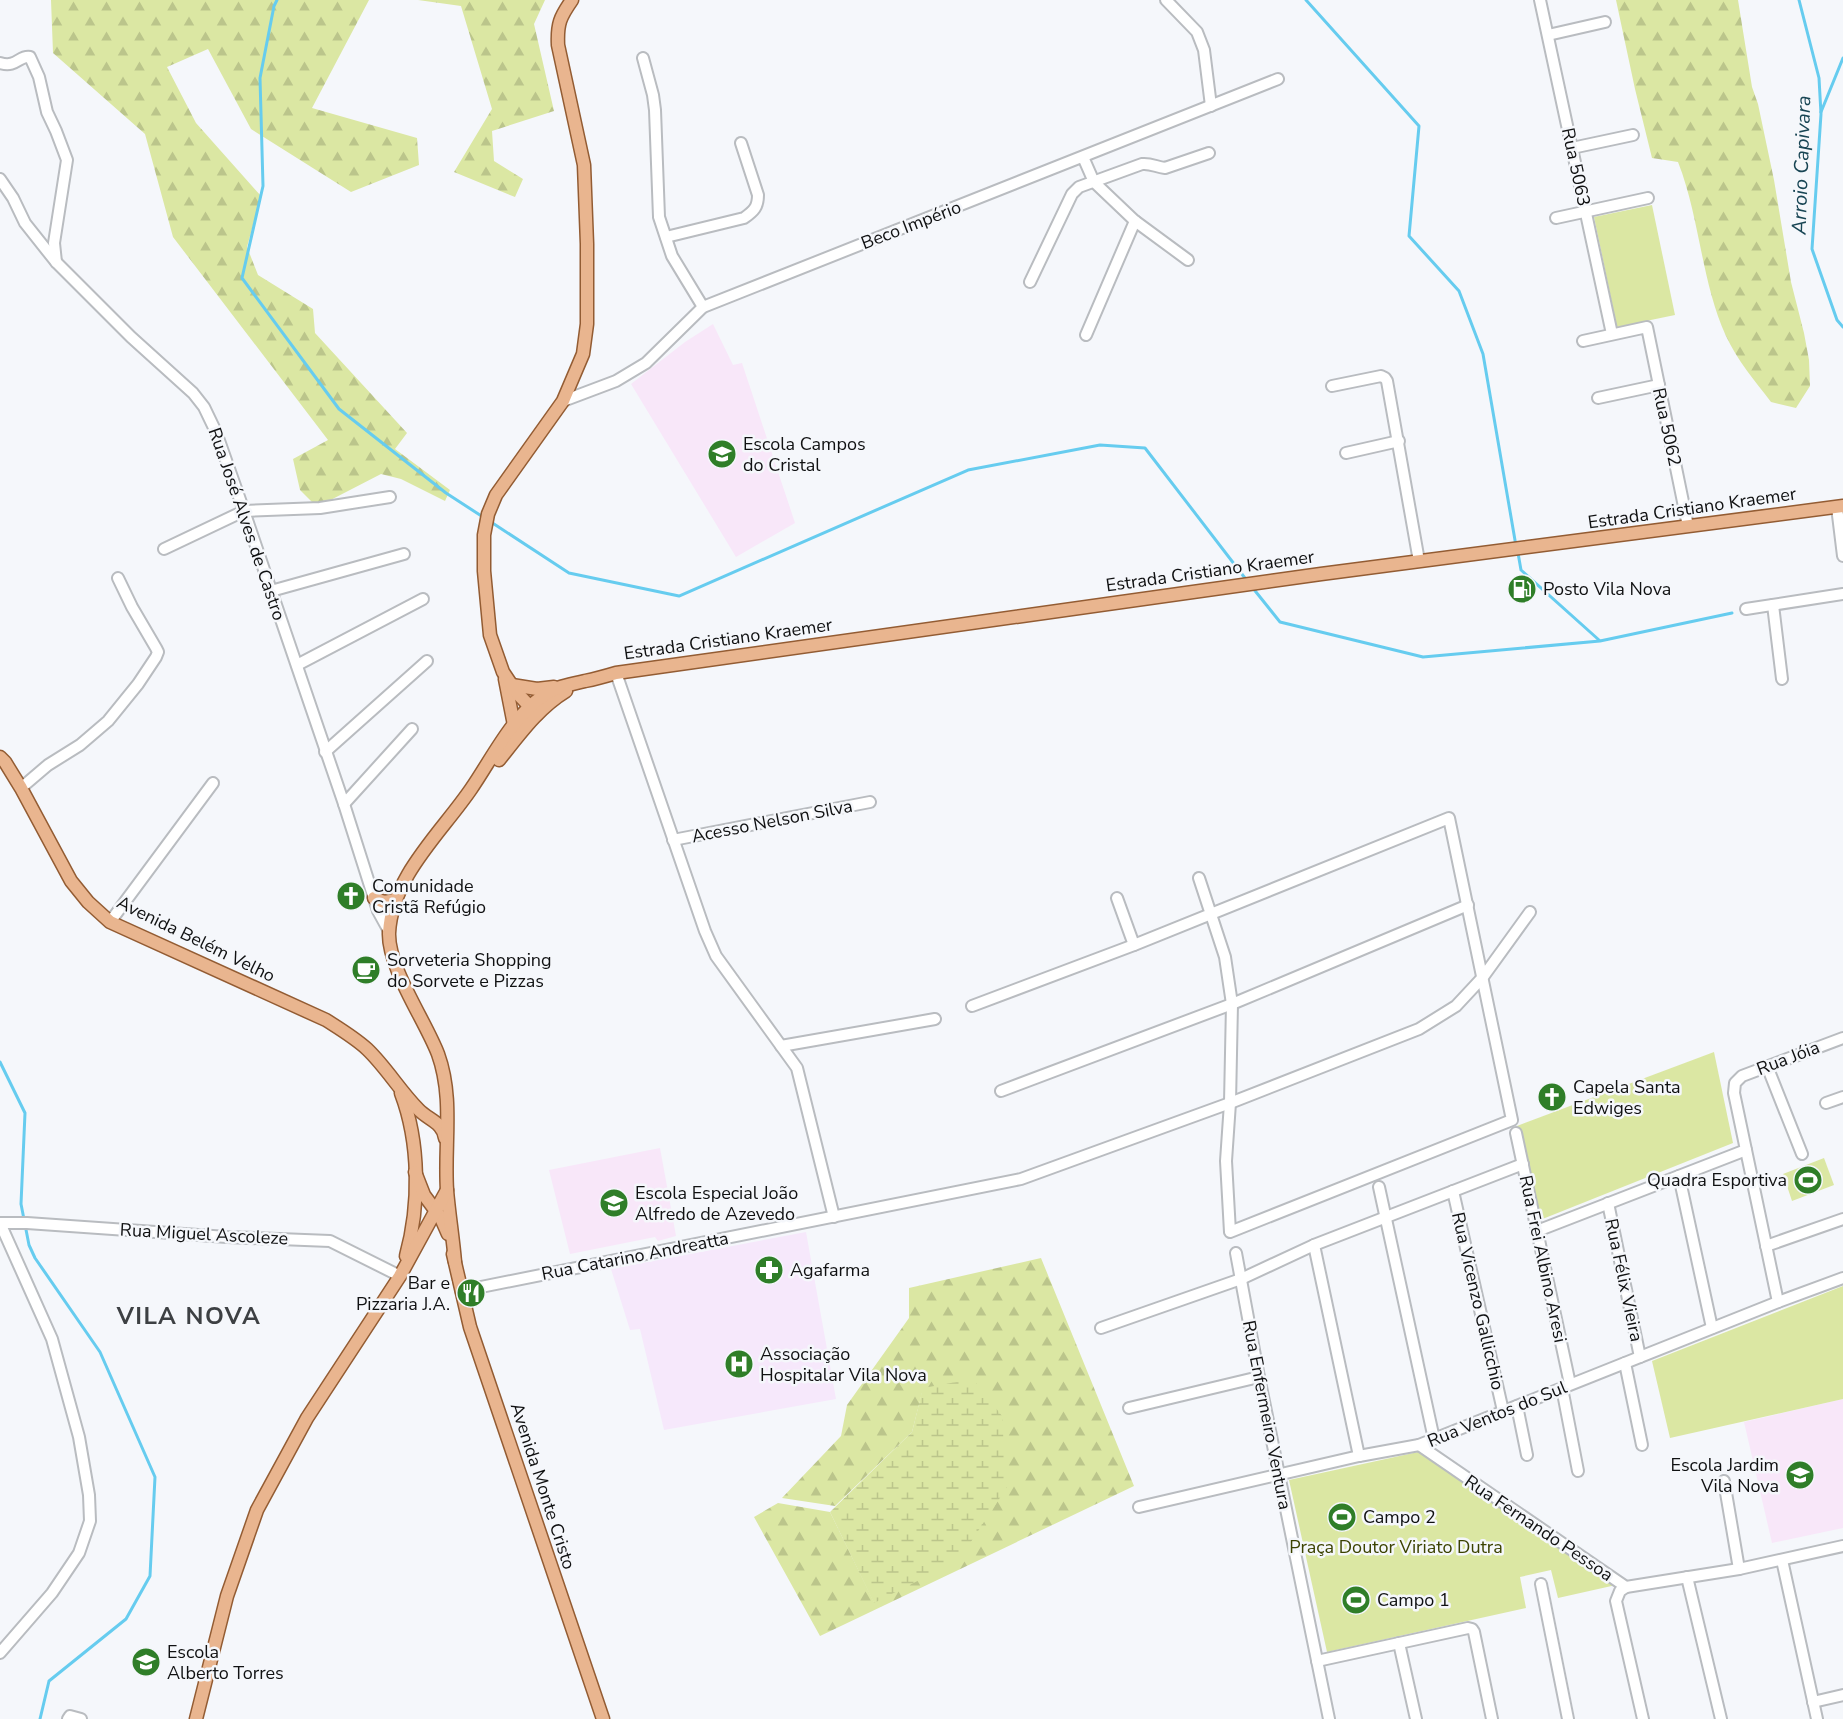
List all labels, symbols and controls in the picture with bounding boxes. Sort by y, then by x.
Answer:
water label: Arroio Capivara [1786,95,1817,236]
street label: Rua 5063 [1556,126,1596,208]
street label: Beco Império [858,195,964,255]
street label: Rua 5062 [1647,386,1687,468]
street label: Rua José Alves de Castro [203,424,291,624]
place label: Escola Campos do Cristal [743,432,866,477]
school or university icon: Escola Campos do Cristal [706,438,738,470]
street label: Estrada Cristiano Kraemer [1586,481,1798,535]
street label: Estrada Cristiano Kraemer [1104,544,1316,598]
fuel station icon: Posto Vila Nova [1506,573,1538,605]
place label: Posto Vila Nova [1543,577,1671,601]
street label: Estrada Cristiano Kraemer [622,612,834,666]
street label: Acesso Nelson Silva [690,794,854,848]
place label: Comunidade Cristã Refúgio [372,874,486,919]
church icon: Comunidade Cristã Refúgio [335,880,367,912]
street label: Avenida Belém Velho [113,890,279,988]
place label: Sorveteria Shopping do Sorvete e Pizzas [387,948,552,993]
cafe icon: Sorveteria Shopping do Sorvete e Pizzas [350,954,382,986]
street label: Rua Jóia [1753,1035,1823,1081]
place label: Capela Santa Edwiges [1573,1075,1681,1120]
church icon: Capela Santa Edwiges [1536,1081,1568,1113]
sports icon: Quadra Esportiva [1792,1164,1824,1196]
place label: Quadra Esportiva [1647,1168,1787,1192]
street label: Rua Frei Albino Aresi [1514,1173,1572,1345]
place label: Escola Especial João Alfredo de Azevedo [635,1181,798,1226]
school or university icon: Escola Especial João Alfredo de Azevedo [598,1187,630,1219]
street label: Rua Vicenzo Gallicchio [1446,1210,1510,1392]
street label: Rua Félix Vieira [1599,1216,1649,1344]
street label: Rua Miguel Ascoleze [119,1218,289,1250]
street label: Rua Catarino Andreatta [539,1226,731,1286]
pharmacy icon: Agafarma [753,1254,785,1286]
place label: Agafarma [790,1258,870,1282]
place label: Bar e Pizzaria J.A. [356,1271,450,1316]
restaurant icon: Bar e Pizzaria J.A. [455,1277,487,1309]
district label: VILA NOVA [116,1300,261,1332]
street label: Rua Enfermeiro Ventura [1237,1318,1297,1512]
place label: Associação Hospitalar Vila Nova [760,1342,927,1387]
hospital icon: Associação Hospitalar Vila Nova [723,1348,755,1380]
street label: Rua Ventos do Sul [1424,1375,1571,1453]
street label: Avenida Monte Cristo [505,1400,581,1572]
place label: Escola Jardim Vila Nova [1671,1453,1779,1498]
school or university icon: Escola Jardim Vila Nova [1784,1459,1816,1491]
street label: Rua Fernando Pessoa [1460,1469,1618,1587]
sports icon: Campo 2 [1326,1501,1358,1533]
place label: Campo 2 [1363,1505,1436,1529]
park label: Praça Doutor Viriato Dutra [1289,1535,1503,1559]
sports icon: Campo 1 [1340,1584,1372,1616]
place label: Campo 1 [1377,1588,1450,1612]
place label: Escola Alberto Torres [167,1640,284,1685]
school or university icon: Escola Alberto Torres [130,1646,162,1678]

